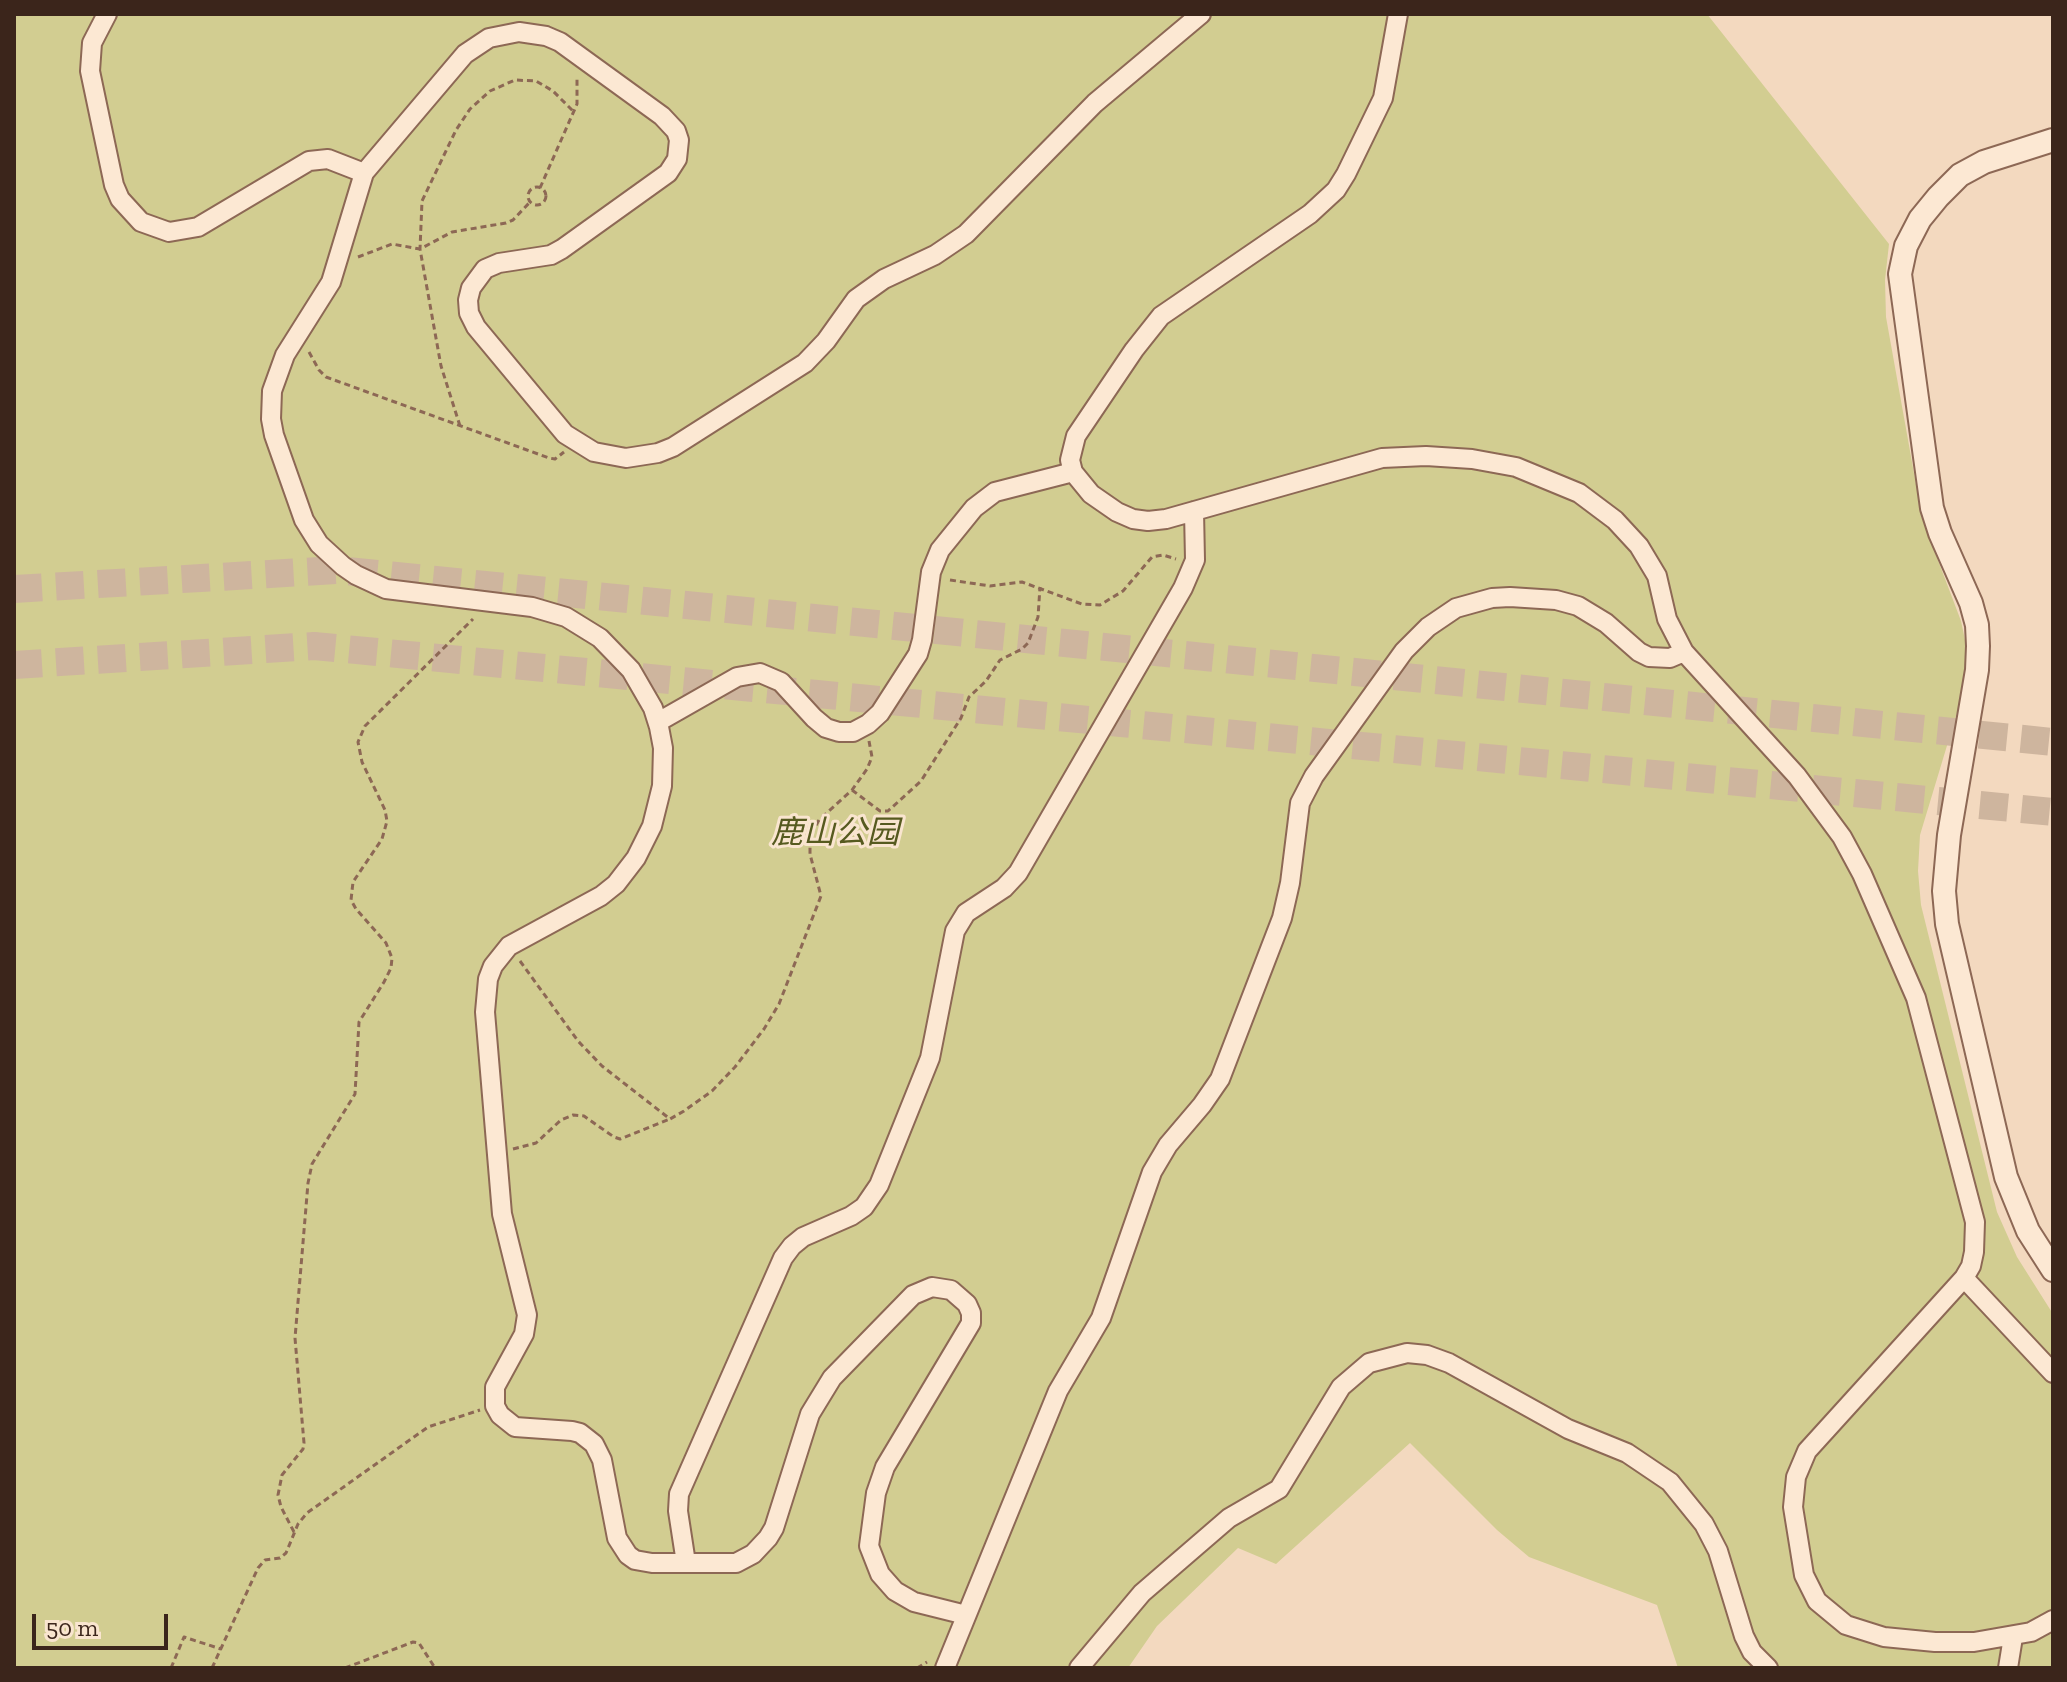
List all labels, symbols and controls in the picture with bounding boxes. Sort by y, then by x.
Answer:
park label: 鹿山公园 [771,815,899,853]
scale bar [36,1598,172,1648]
text: 50 m [46,1613,98,1642]

